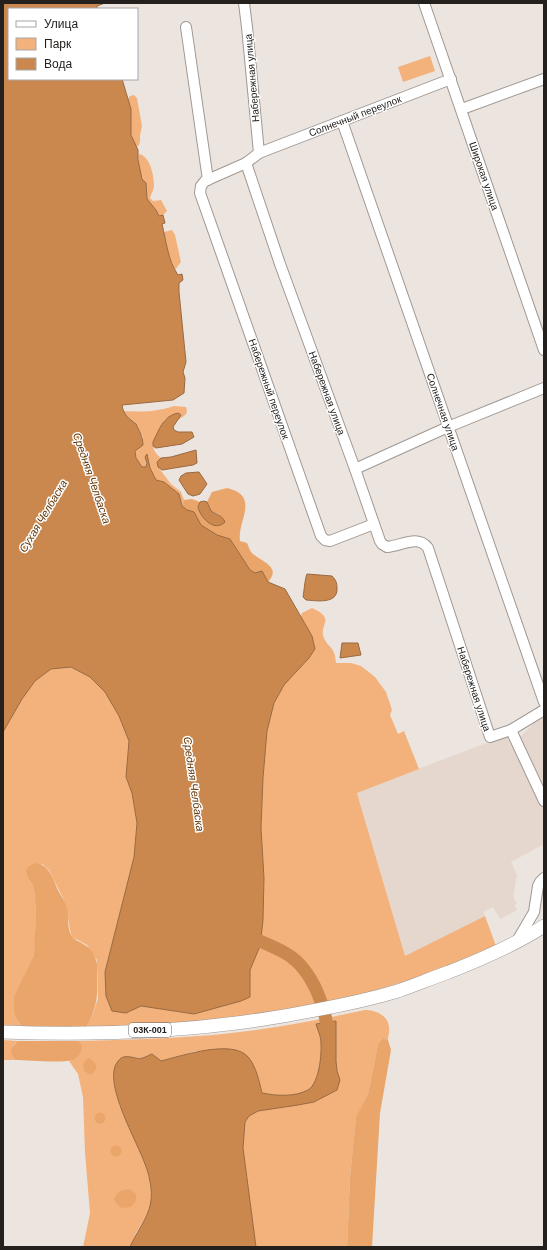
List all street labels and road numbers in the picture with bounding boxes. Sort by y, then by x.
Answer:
street label: Набережная улица [243,33,261,123]
street label: Солнечный переулок [307,93,403,139]
street label: Широкая улица [467,140,501,212]
street label: Набережный переулок [247,337,292,441]
street label: Набережная улица [307,350,347,437]
street label: Солнечная улица [425,372,462,453]
street label: Набережная улица [455,645,493,733]
road number: 03К-001 [129,1023,171,1037]

